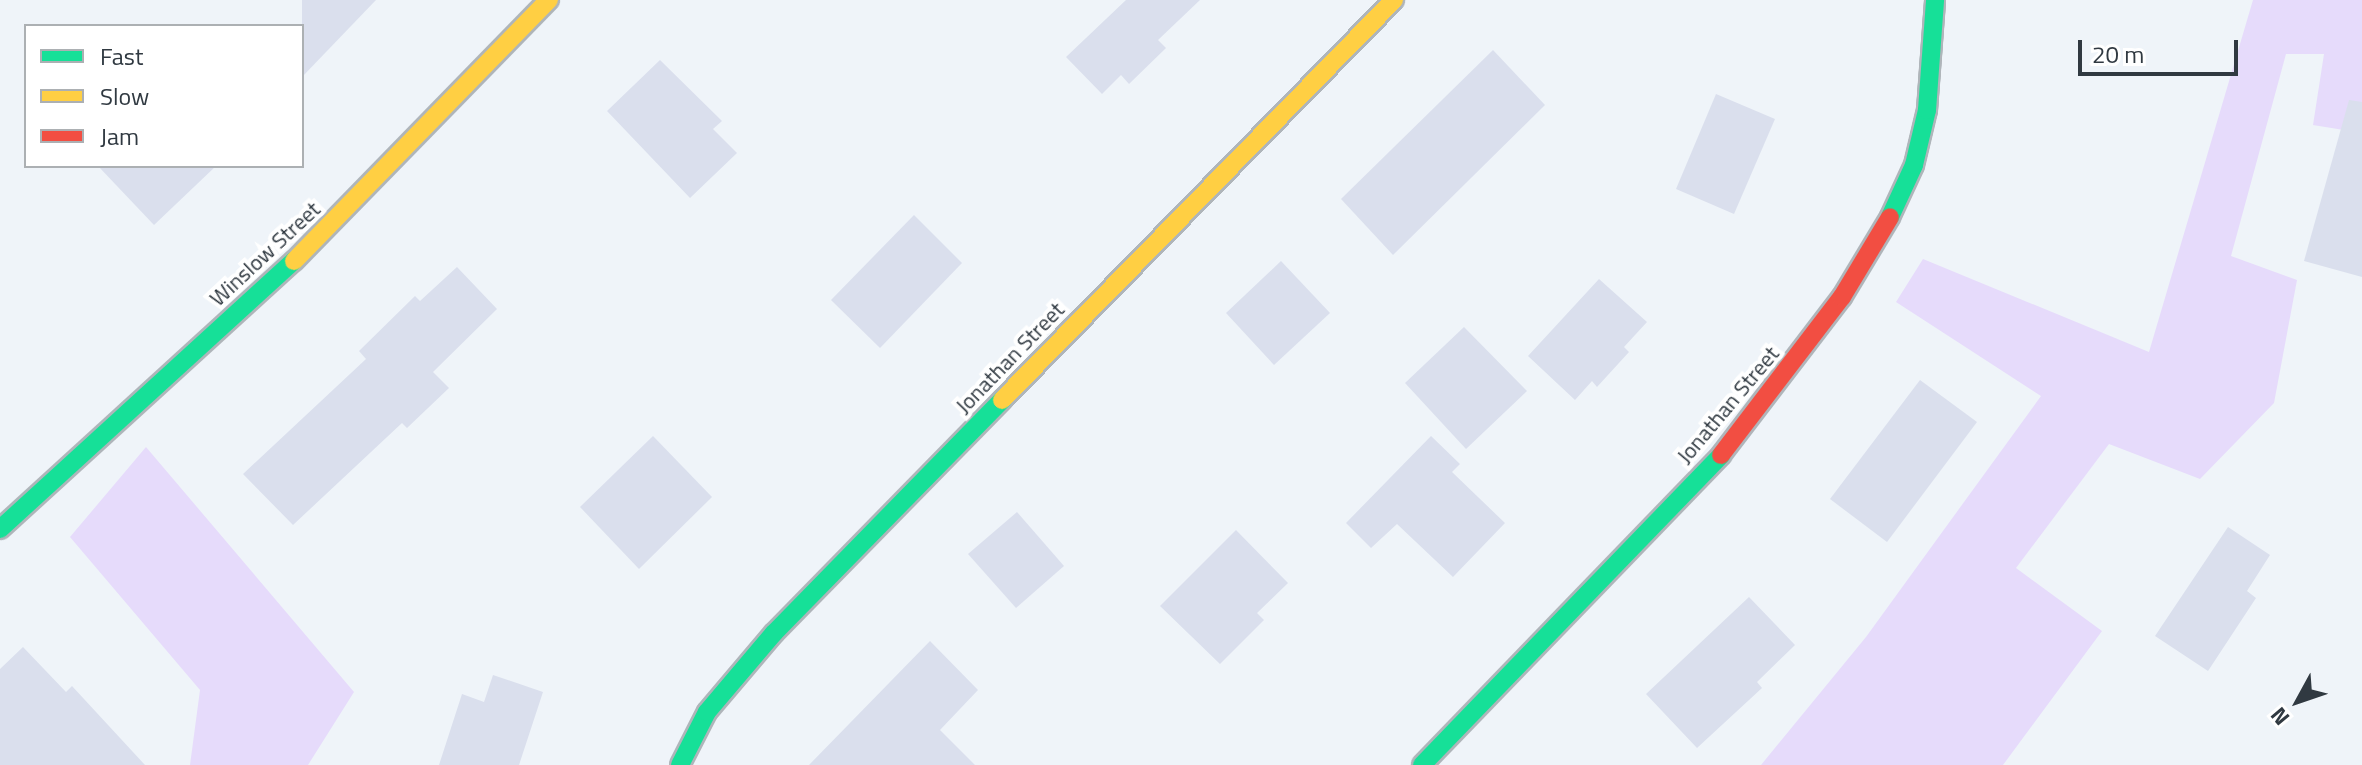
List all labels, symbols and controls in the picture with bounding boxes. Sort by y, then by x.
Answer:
legend [24,24,304,168]
scale bar [2082,24,2242,74]
text: 20 m [2092,36,2144,72]
text: Fast [100,38,143,74]
text: Slow [100,78,149,114]
text: Jam [100,118,139,154]
street label: Winslow Street [204,196,326,312]
street label: Jonathan Street [950,297,1070,419]
street label: Jonathan Street [1671,341,1785,469]
north arrow [2258,661,2338,741]
text: N [2262,700,2298,733]

